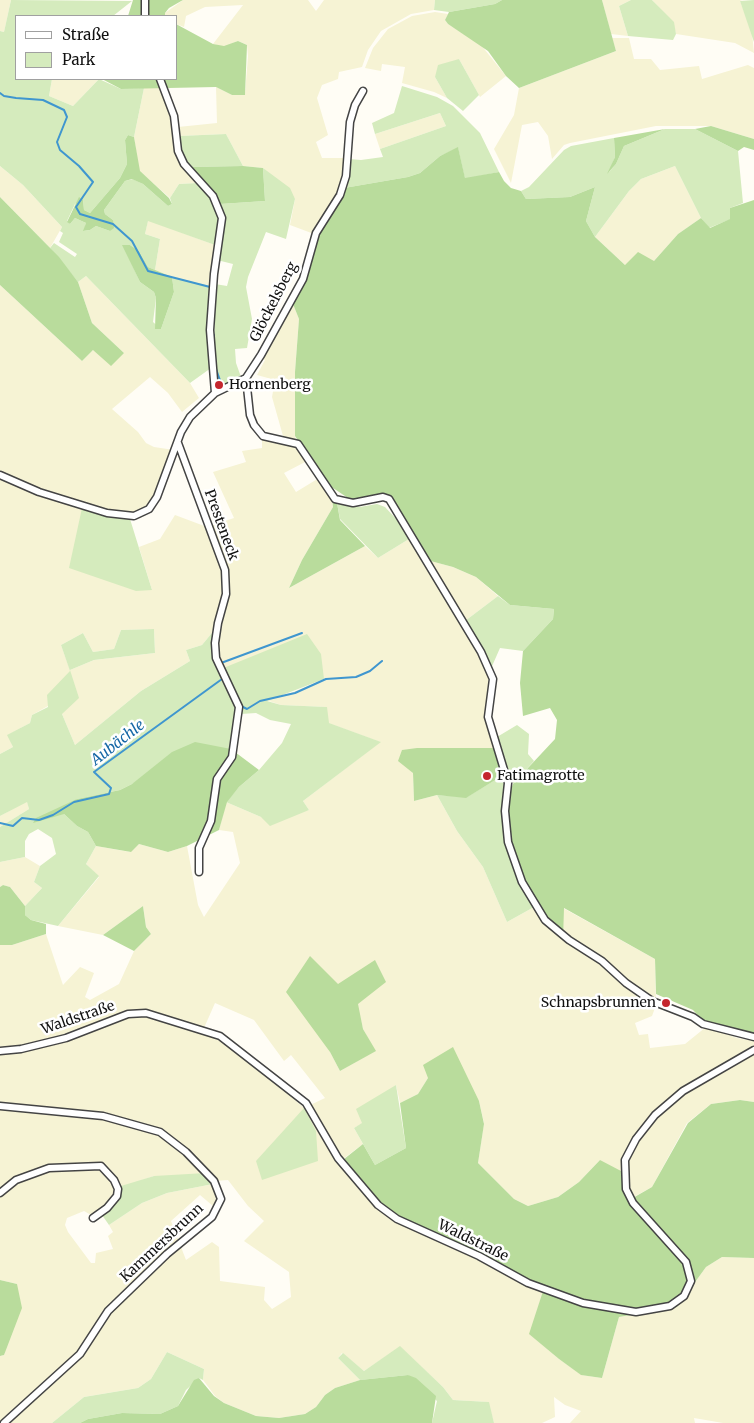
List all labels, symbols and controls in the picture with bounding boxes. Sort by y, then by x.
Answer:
legend [15,15,178,80]
text: Straße [62,25,109,44]
text: Park [62,50,95,69]
street label: Glöckelsberg [247,259,301,345]
place label: Hornenberg [229,377,311,393]
marker: Hornenberg [213,379,225,391]
street label: Presteneck [200,487,242,563]
water label: Aubächle [88,716,148,770]
place label: Fatimagrotte [497,768,585,784]
marker: Fatimagrotte [481,770,493,782]
place label: Schnapsbrunnen [541,995,656,1011]
marker: Schnapsbrunnen [660,997,672,1009]
street label: Waldstraße [39,998,117,1038]
street label: Kammersbrunn [117,1200,207,1286]
street label: Waldstraße [435,1217,511,1265]

